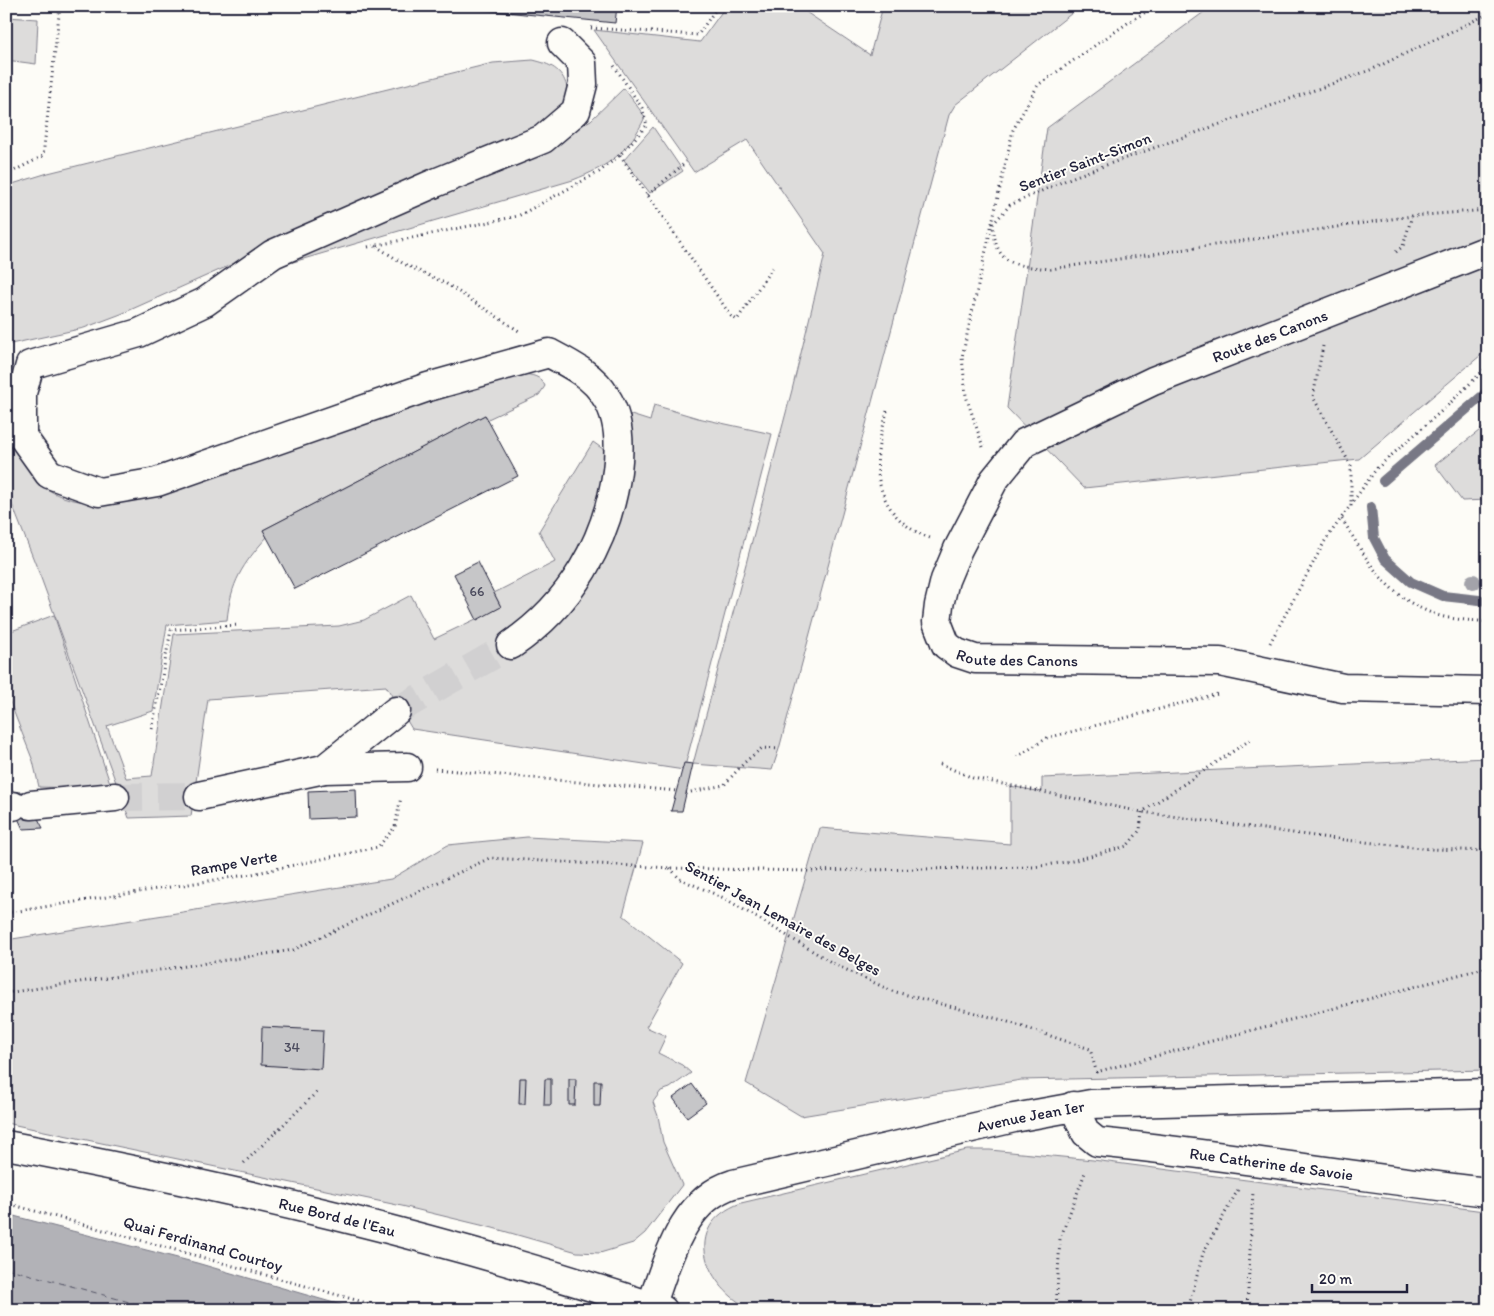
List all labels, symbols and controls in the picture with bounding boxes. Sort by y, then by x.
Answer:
street label: Sentier Saint-Simon [1016,128,1154,196]
street label: Route des Canons [1210,305,1330,367]
house number: 66 [470,583,484,600]
street label: Route des Canons [954,644,1078,670]
street label: Rampe Verte [189,846,279,880]
street label: Sentier Jean Lemaire des Belges [682,856,884,980]
house number: 34 [284,1039,301,1056]
street label: Avenue Jean Ier [975,1096,1086,1136]
street label: Rue Catherine de Savoie [1189,1143,1355,1184]
street label: Rue Bord de l'Eau [277,1193,398,1240]
street label: Quai Ferdinand Courtoy [121,1212,285,1276]
scale bar [1312,1261,1406,1293]
text: 20 m [1319,1270,1353,1288]

